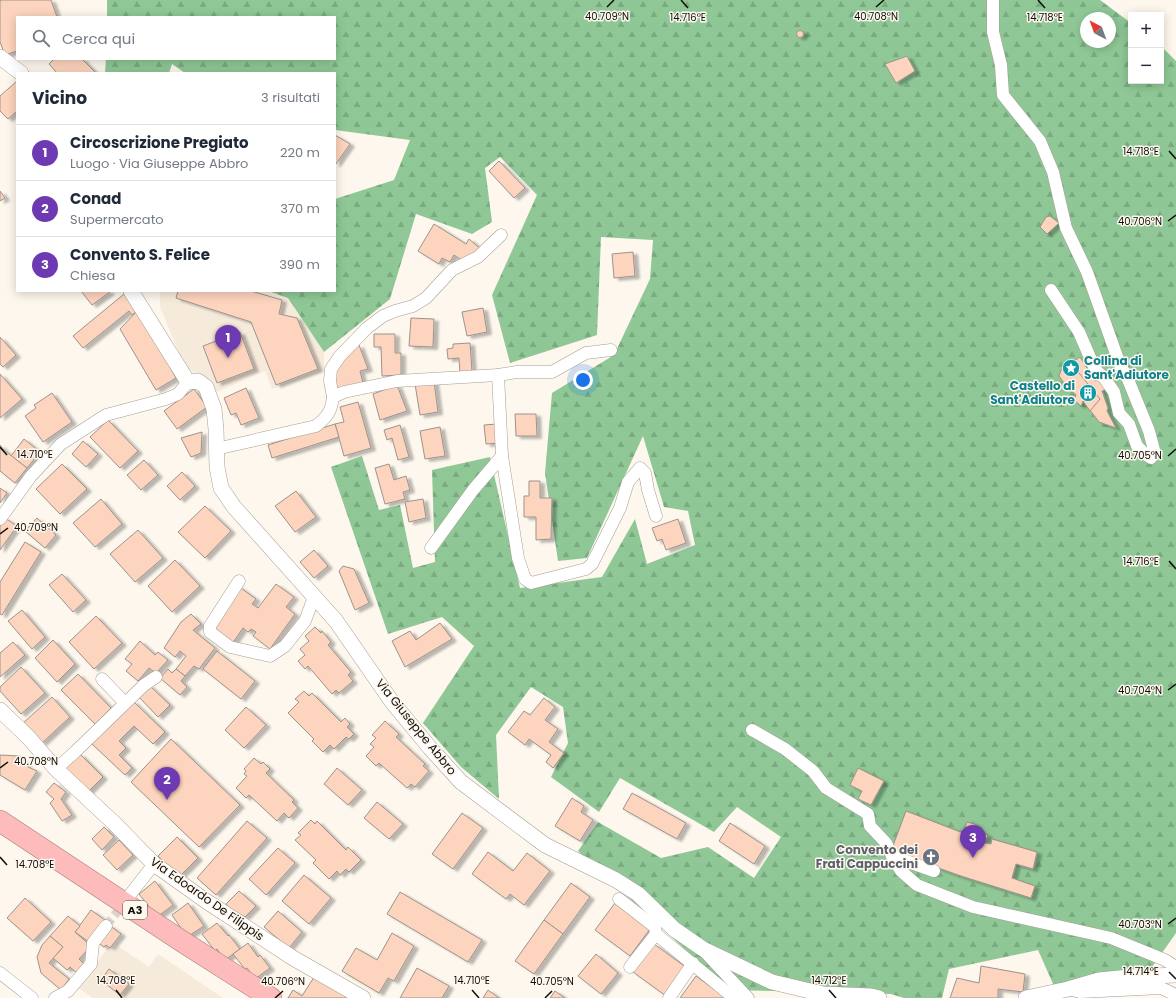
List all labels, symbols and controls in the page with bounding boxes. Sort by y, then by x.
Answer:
text: 40.709°N [585,9,629,24]
text: 40.708°N [854,9,898,24]
text: 14.716°E [670,10,706,25]
text: 14.718°E [1027,10,1063,25]
north arrow [1080,12,1116,48]
map controls [1128,12,1164,84]
button: + [1128,12,1164,48]
search box [16,16,336,60]
icon: search [30,27,52,49]
text: Cerca qui [62,28,135,49]
button: − [1128,48,1164,84]
text: Vicino [32,86,87,110]
text: 3 risultati [261,88,320,107]
text: Circoscrizione Pregiato [70,132,249,153]
text: 1 [43,143,47,162]
text: 220 m [280,143,320,162]
text: 14.718°E [1123,144,1159,159]
text: Luogo · Via Giuseppe Abbro [70,154,248,173]
text: Conad [70,188,121,209]
text: 2 [41,199,49,218]
text: 370 m [280,199,320,218]
text: Supermercato [70,210,164,229]
text: 40.706°N [1118,214,1162,229]
text: Convento S. Felice [70,244,210,265]
text: 3 [41,255,49,274]
text: 390 m [279,255,320,274]
text: Chiesa [70,266,115,285]
pin: 1 [215,325,241,358]
place label: Collina di Sant'Adiutore [1084,352,1169,383]
place icon: Collina di Sant'Adiutore [1061,358,1081,378]
your location [573,370,593,390]
place label: Castello di Sant'Adiutore [990,377,1076,408]
building icon: Castello di Sant'Adiutore [1078,383,1098,403]
text: 14.710°E [17,447,53,462]
text: 40.705°N [1118,448,1162,463]
text: 40.709°N [14,520,58,535]
text: 14.716°E [1123,554,1159,569]
street label: Via Giuseppe Abbro [372,675,461,779]
text: 40.704°N [1118,683,1162,698]
text: 40.708°N [14,754,58,769]
pin: 2 [154,767,180,800]
pin: 3 [960,825,986,858]
place label: Convento dei Frati Cappuccini [816,841,918,872]
church icon: Convento dei Frati Cappuccini [921,847,941,867]
street label: Via Edoardo De Filippis [147,853,268,944]
text: 14.708°E [16,857,54,872]
road number: A3 [123,901,147,919]
text: 40.703°N [1118,917,1162,932]
text: 14.714°E [1123,964,1159,979]
text: 14.708°E [97,973,135,988]
text: 14.710°E [454,973,490,988]
text: 14.712°E [811,973,847,988]
text: 40.706°N [261,974,305,989]
text: 40.705°N [530,974,574,989]

